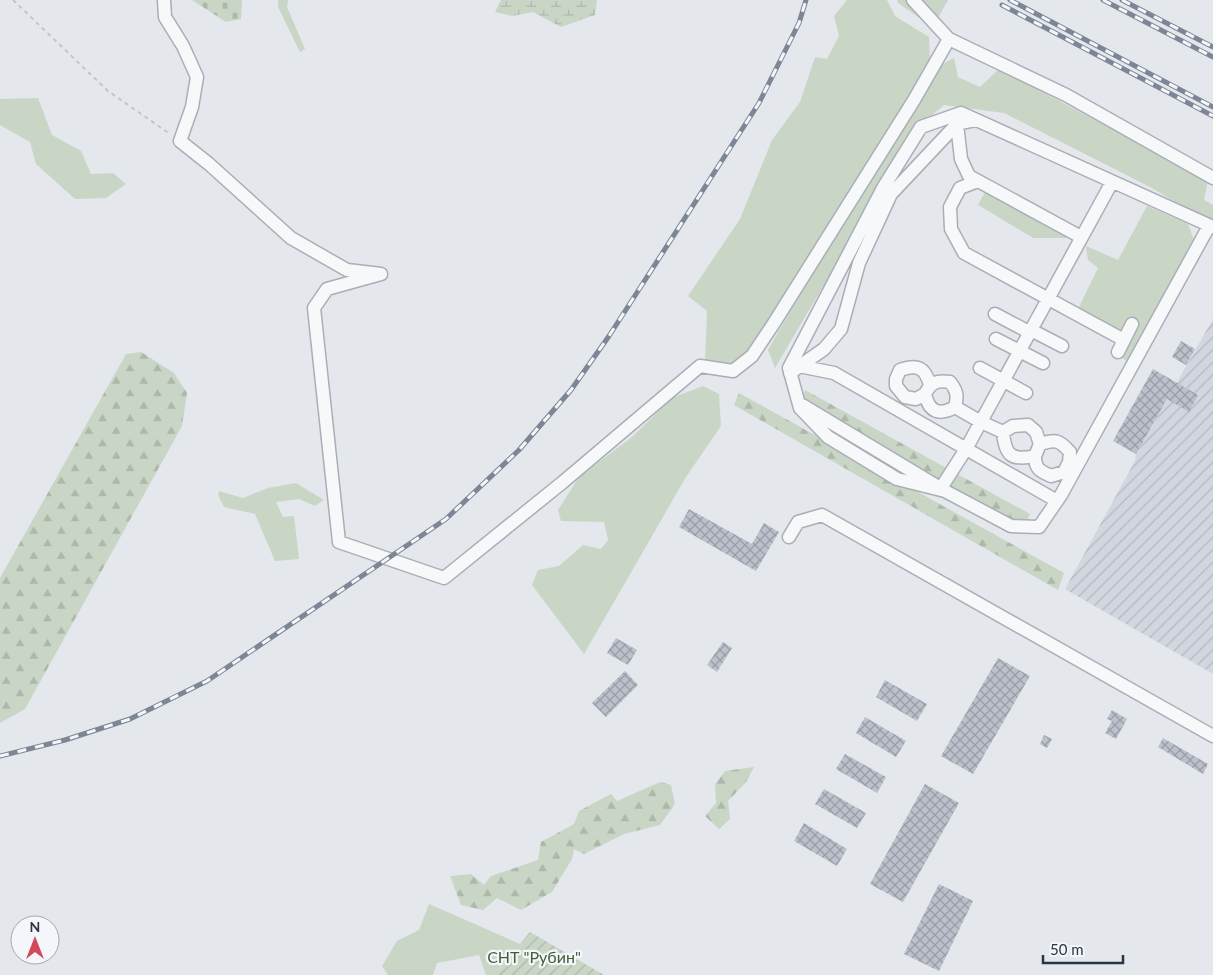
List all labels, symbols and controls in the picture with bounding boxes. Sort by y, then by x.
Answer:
north arrow [10,915,60,965]
text: N [30,918,40,935]
scale bar [1043,932,1123,964]
text: 50 m [1050,940,1084,958]
park label: СНТ "Рубин" [487,947,581,966]

